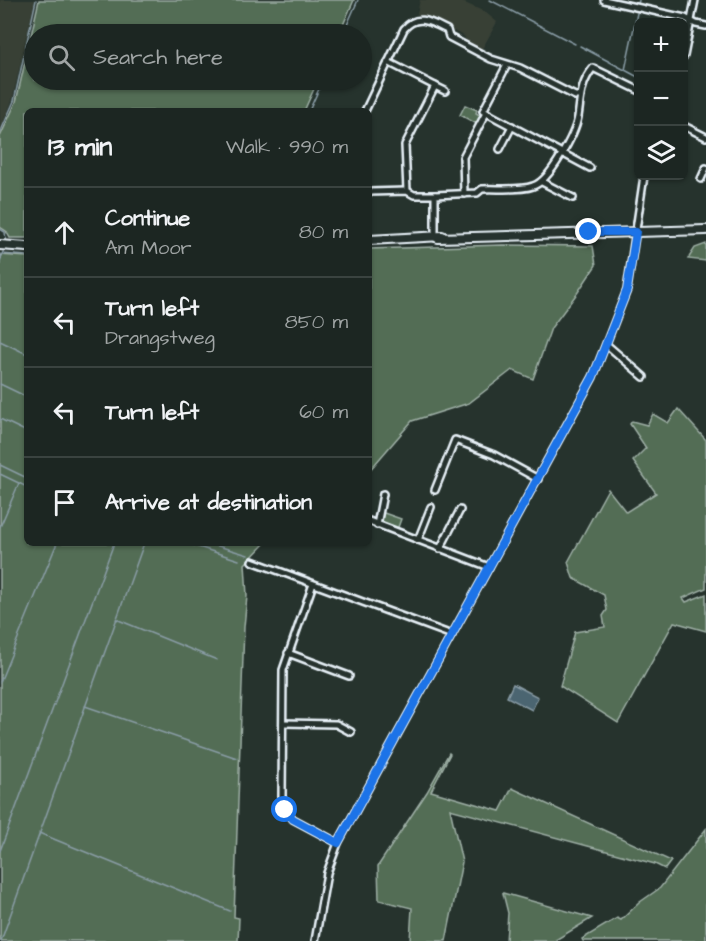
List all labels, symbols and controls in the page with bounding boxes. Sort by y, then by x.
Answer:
map controls [634,18,688,180]
button: + [634,18,688,72]
search box [24,24,372,90]
icon: search [45,41,78,74]
text: Search here [93,42,223,73]
button: − [634,72,688,126]
button: layers [634,126,688,180]
text: 13 min [48,129,112,165]
text: Walk · 990 m [226,133,348,161]
text: Continue [105,203,190,234]
icon: ahead [48,216,81,249]
text: 80 m [299,218,348,246]
route end [575,218,601,244]
text: Am Moor [105,234,191,262]
text: Turn left [105,293,199,324]
icon: left [48,306,81,339]
text: 850 m [285,308,348,336]
text: Drangstweg [105,324,215,352]
icon: left [48,396,81,429]
text: Turn left [105,397,199,428]
text: 60 m [299,398,348,426]
icon: arrive [48,486,81,519]
text: Arrive at destination [105,487,312,518]
route start [271,796,297,822]

